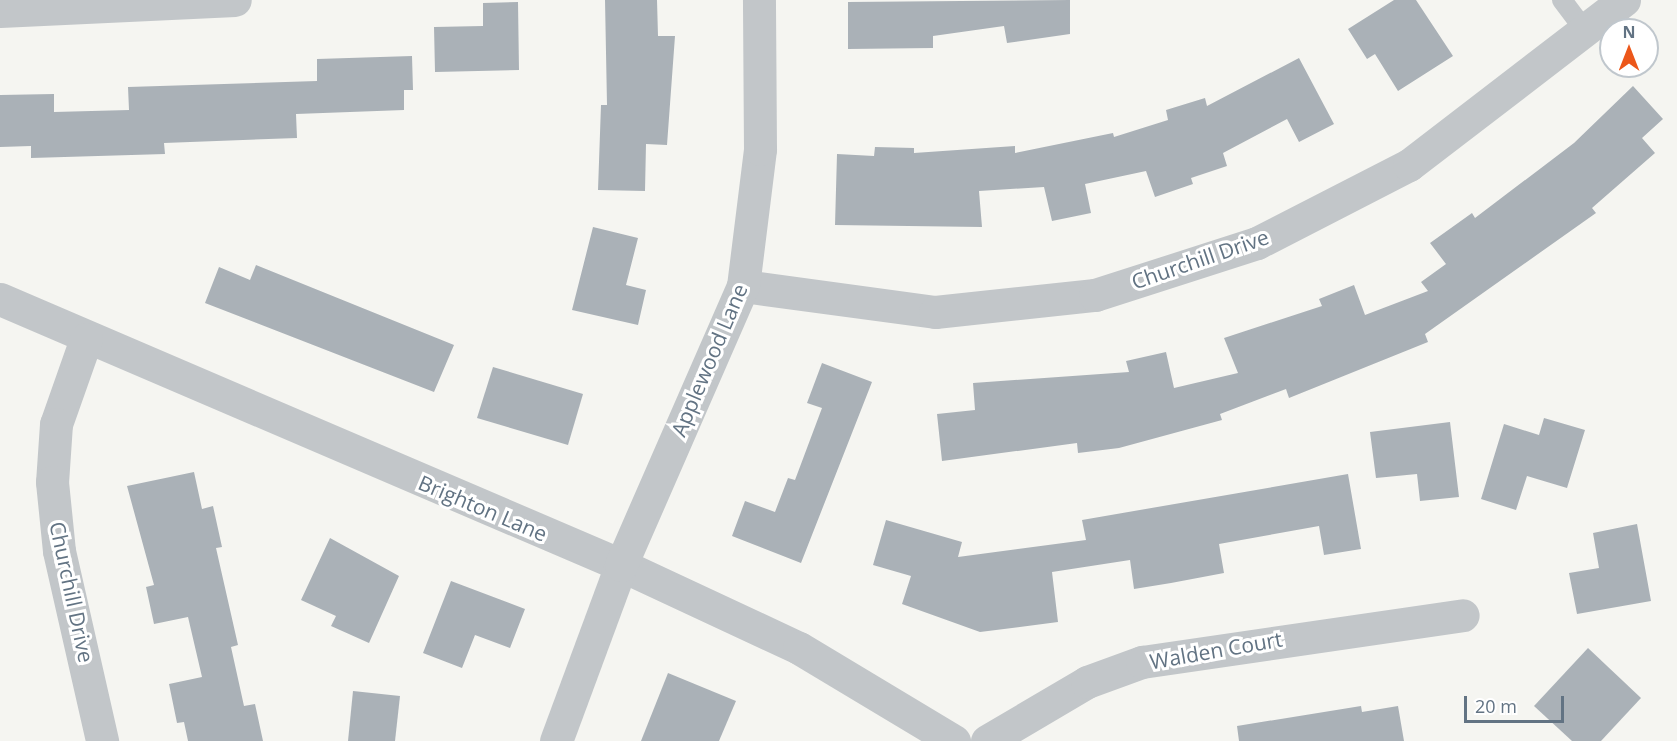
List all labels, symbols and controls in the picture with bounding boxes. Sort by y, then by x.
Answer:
north arrow [1599,18,1659,78]
text: N [1622,21,1636,43]
street label: Churchill Drive [1128,224,1272,294]
street label: Applewood Lane [666,280,752,440]
street label: Brighton Lane [415,470,551,546]
street label: Churchill Drive [45,519,99,665]
street label: Walden Court [1148,626,1284,674]
scale bar [1467,684,1568,722]
text: 20 m [1475,694,1517,718]

